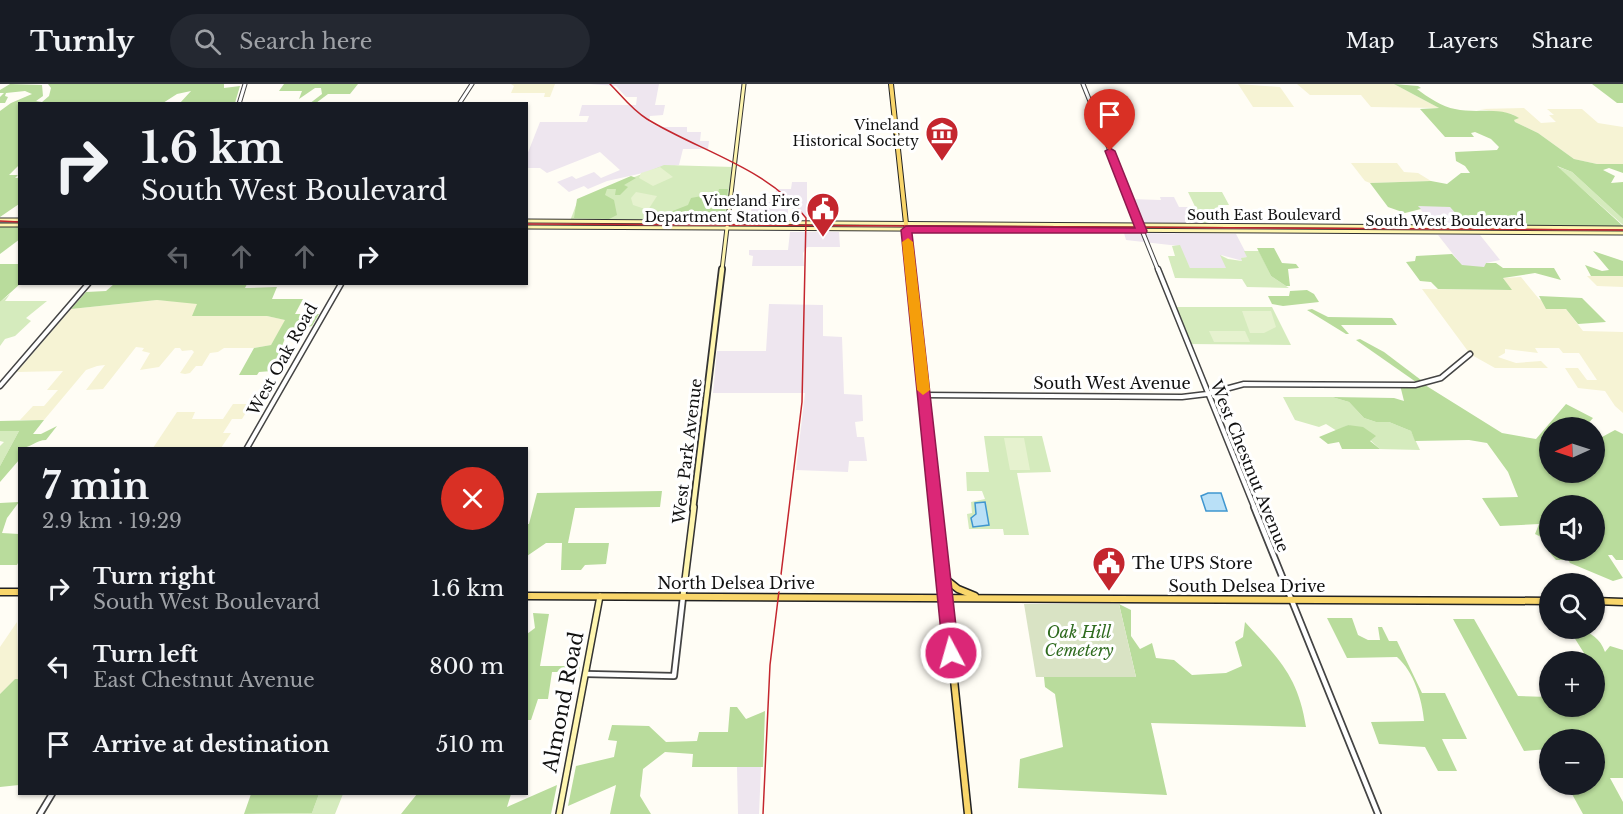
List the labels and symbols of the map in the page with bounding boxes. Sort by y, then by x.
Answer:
pin [1084,89,1135,151]
museum icon: Vineland Historical Society [924,115,960,162]
place label: Vineland Historical Society [792,116,920,150]
public building icon: Vineland Fire Department Station 6 [805,191,841,238]
place label: Vineland Fire Department Station 6 [644,192,800,226]
street label: South East Boulevard [1187,206,1341,224]
street label: South West Boulevard [1366,212,1525,230]
street label: West Oak Road [242,299,321,420]
street label: South West Avenue [1033,373,1191,393]
street label: West Chestnut Avenue [1206,376,1294,555]
street label: West Park Avenue [668,377,706,526]
north arrow [1539,417,1605,483]
public building icon: The UPS Store [1091,545,1127,592]
place label: The UPS Store [1132,553,1253,573]
street label: North Delsea Drive [657,573,815,593]
street label: South Delsea Drive [1168,576,1326,596]
position arrow [919,621,983,685]
park label: Oak Hill Cemetery [1045,622,1114,660]
street label: Almond Road [537,630,588,775]

